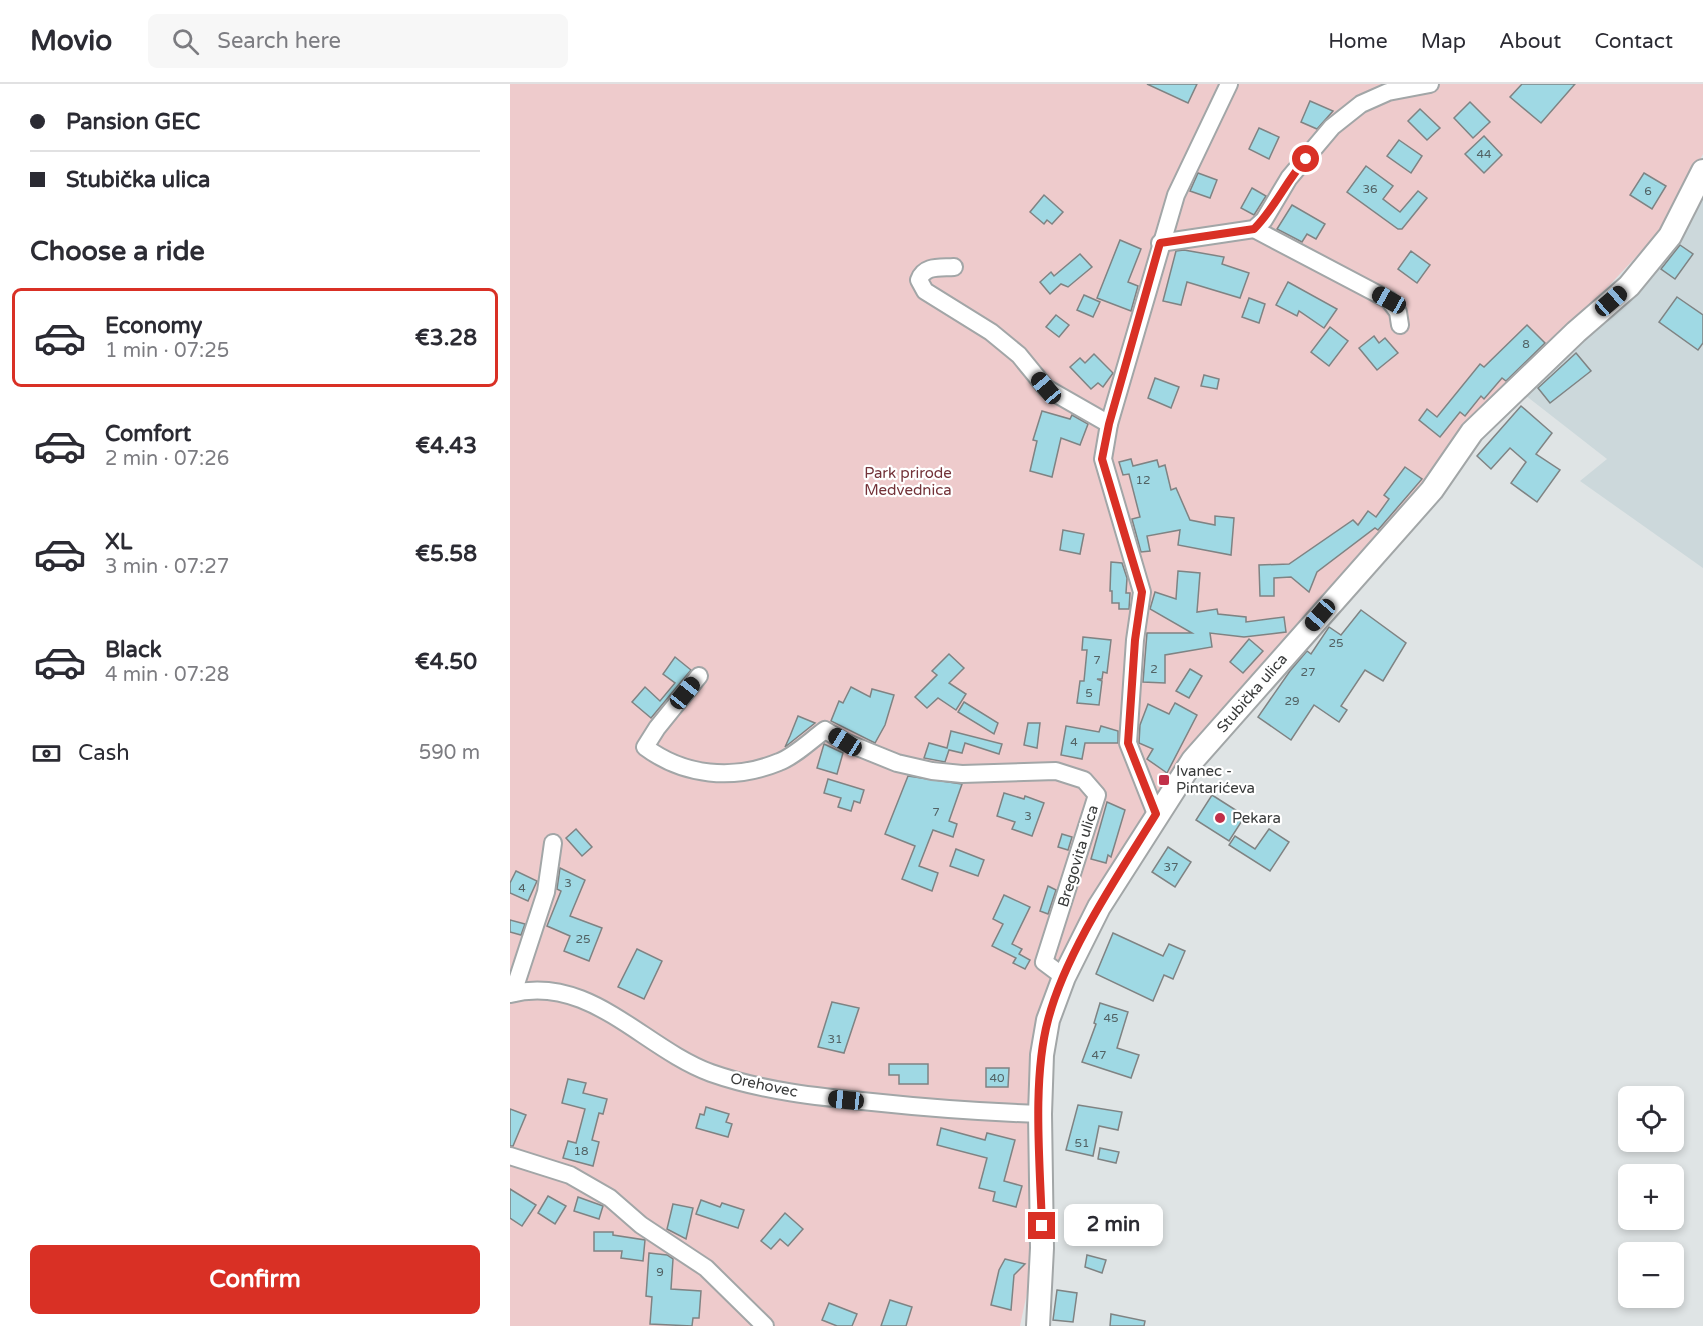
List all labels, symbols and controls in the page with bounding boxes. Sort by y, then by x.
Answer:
search box [148,14,568,68]
text: Movio [30,24,112,58]
icon: search [169,25,202,58]
text: Search here [217,28,341,54]
text: Home [1328,29,1388,54]
text: Map [1421,29,1466,54]
text: About [1499,29,1561,54]
text: Contact [1594,29,1673,54]
text: Pansion GEC [66,109,200,135]
route start [1292,145,1319,172]
house number: 44 [1476,147,1492,161]
text: Stubička ulica [66,167,210,193]
house number: 36 [1362,182,1378,196]
house number: 6 [1644,184,1652,198]
text: Choose a ride [30,235,205,268]
car [1592,282,1630,320]
car [1369,283,1409,317]
icon: car [33,311,87,365]
text: Economy [105,313,202,339]
text: €3.28 [415,325,477,351]
house number: 8 [1522,337,1530,351]
text: 1 min · 07:25 [105,339,229,363]
car [1028,368,1064,408]
icon: car [33,419,87,473]
text: Comfort [105,421,191,447]
text: €4.43 [415,433,477,459]
text: 2 min · 07:26 [105,447,229,471]
park label: Park prirode Medvednica [864,464,952,499]
house number: 12 [1135,473,1151,487]
icon: car [33,527,87,581]
text: XL [105,529,132,555]
text: €5.58 [415,541,477,567]
text: 3 min · 07:27 [105,555,229,579]
car [1301,596,1339,634]
icon: car [33,635,87,689]
house number: 25 [1328,636,1344,650]
text: Black [105,637,162,663]
text: €4.50 [415,649,477,675]
street label: Stubička ulica [1213,650,1291,736]
house number: 7 [1093,653,1101,667]
house number: 2 [1150,662,1158,676]
text: 4 min · 07:28 [105,663,229,687]
house number: 27 [1300,665,1316,679]
car [667,673,703,713]
house number: 5 [1085,686,1093,700]
house number: 29 [1284,694,1300,708]
car [825,725,865,759]
house number: 4 [1070,735,1078,749]
icon: cash [30,737,63,770]
text: Cash [78,740,130,766]
text: 590 m [419,741,480,765]
place label: Ivanec - Pintarićeva [1176,762,1255,797]
marker: Ivanec - Pintarićeva [1157,773,1171,787]
street label: Bregovita ulica [1054,803,1102,909]
house number: 7 [932,805,940,819]
house number: 3 [1024,809,1032,823]
place label: Pekara [1232,809,1281,827]
marker: Pekara [1213,811,1227,825]
house number: 37 [1163,860,1179,874]
house number: 3 [564,876,572,890]
house number: 4 [518,881,526,895]
house number: 25 [575,932,591,946]
house number: 45 [1103,1011,1119,1025]
house number: 31 [827,1032,843,1046]
house number: 47 [1091,1048,1107,1062]
street label: Orehovec [729,1069,799,1101]
house number: 40 [989,1071,1005,1085]
map controls [1618,1086,1684,1308]
button: locate [1618,1086,1684,1152]
car [827,1089,865,1111]
house number: 51 [1074,1136,1090,1150]
house number: 18 [573,1144,589,1158]
button: + [1618,1164,1684,1230]
callout: 2 min [1063,1205,1162,1247]
route end [1028,1212,1055,1239]
text: 2 min [1087,1213,1140,1237]
button: − [1618,1242,1684,1308]
button: Confirm [30,1245,480,1314]
house number: 9 [656,1265,664,1279]

